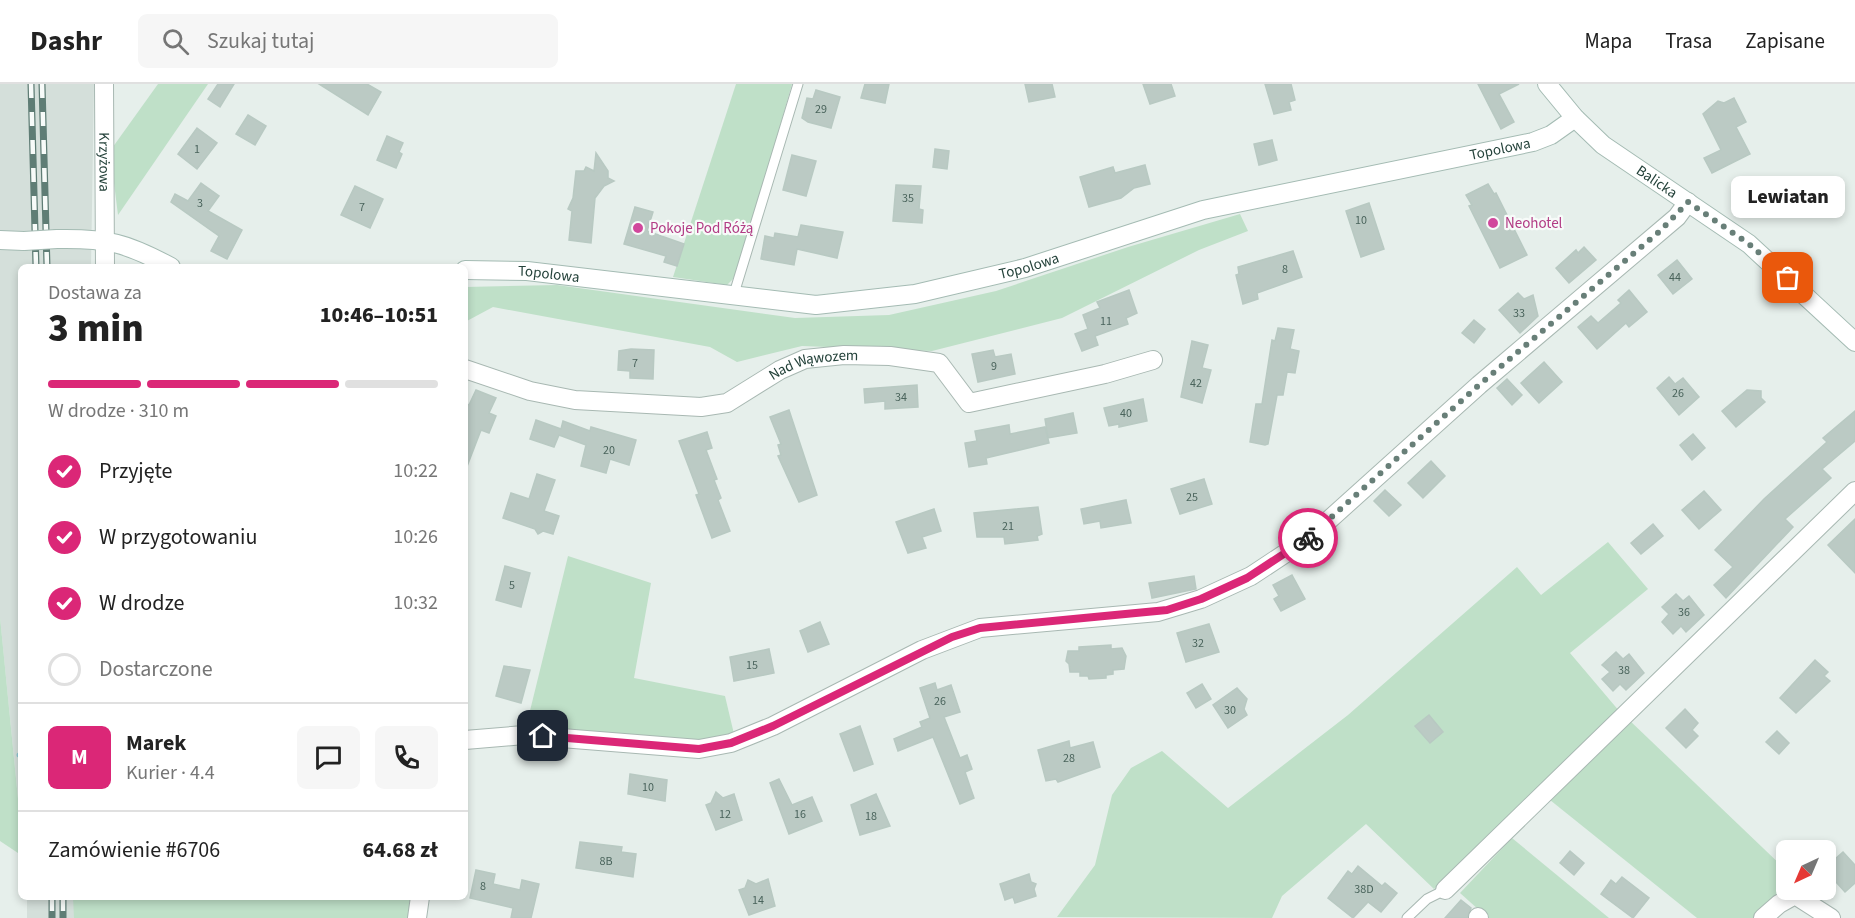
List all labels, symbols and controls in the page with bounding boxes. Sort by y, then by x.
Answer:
search box [138,14,558,68]
text: Dashr [30,21,102,61]
icon: search [159,25,192,58]
text: Szukaj tutaj [207,25,314,57]
text: Mapa [1584,26,1632,56]
text: Trasa [1665,26,1712,56]
text: Zapisane [1745,26,1825,56]
house number: 29 [815,101,827,118]
street label: Krzyżowa [93,132,115,192]
street label: Topolowa [1468,133,1532,166]
house number: 1 [194,141,200,158]
street label: Balicka [1632,160,1681,203]
callout: Lewiatan [1731,176,1845,218]
text: Lewiatan [1747,183,1829,211]
house number: 35 [902,190,914,207]
house number: 3 [197,195,203,212]
house number: 7 [359,199,365,216]
house number: 10 [1355,212,1367,229]
place label: Neohotel [1505,213,1563,234]
marker: Neohotel [1486,216,1500,230]
place label: Pokoje Pod Różą [650,218,754,239]
marker: Pokoje Pod Różą [631,221,645,235]
street label: Topolowa [997,248,1062,285]
pin [1762,252,1813,303]
street label: Topolowa [518,261,581,288]
house number: 8 [1282,261,1288,278]
icon: bag [1771,261,1804,294]
house number: 44 [1669,269,1681,286]
text: Dostawa za [48,279,142,307]
text: 10:46–10:51 [320,299,438,331]
text: 3 min [48,301,144,357]
house number: 33 [1513,305,1525,322]
house number: 11 [1100,313,1112,330]
street label: Nad Wąwozem [765,345,859,386]
house number: 7 [632,355,638,372]
house number: 9 [991,358,997,375]
house number: 42 [1190,375,1202,392]
house number: 26 [1672,385,1684,402]
house number: 34 [895,389,907,406]
text: W drodze · 310 m [48,397,189,425]
house number: 40 [1120,405,1132,422]
house number: 20 [603,442,615,459]
icon: check [48,455,81,488]
text: Przyjęte [99,455,173,487]
text: 10:22 [393,457,438,485]
house number: 25 [1186,489,1198,506]
courier [1278,508,1338,568]
house number: 21 [1002,518,1014,535]
icon: check [48,521,81,554]
text: W przygotowaniu [99,521,257,553]
icon: bike [1292,522,1325,555]
text: 10:26 [393,523,438,551]
house number: 5 [509,577,515,594]
icon: check [48,587,81,620]
text: W drodze [99,587,185,619]
text: 10:32 [393,589,438,617]
house number: 36 [1678,604,1690,621]
house number: 32 [1192,635,1204,652]
text: Dostarczone [99,653,213,685]
house number: 15 [746,657,758,674]
house number: 38 [1618,662,1630,679]
house number: 26 [934,693,946,710]
house number: 30 [1224,702,1236,719]
pin [517,710,568,761]
icon: home [526,719,559,752]
button: chat [297,726,360,789]
button: phone [375,726,438,789]
text: Marek [126,727,186,759]
text: M [71,741,88,773]
house number: 28 [1063,750,1075,767]
text: Kurier · 4.4 [126,759,215,787]
house number: 10 [642,779,654,796]
house number: 12 [719,806,731,823]
house number: 16 [794,806,806,823]
house number: 18 [865,808,877,825]
text: Zamówienie #6706 [48,834,220,866]
text: 64.68 zł [363,834,438,866]
north arrow [1776,840,1836,900]
map controls [1776,840,1836,900]
house number: 8B [599,853,613,870]
house number: 8 [480,878,486,895]
house number: 38D [1354,881,1374,898]
house number: 14 [752,892,764,909]

